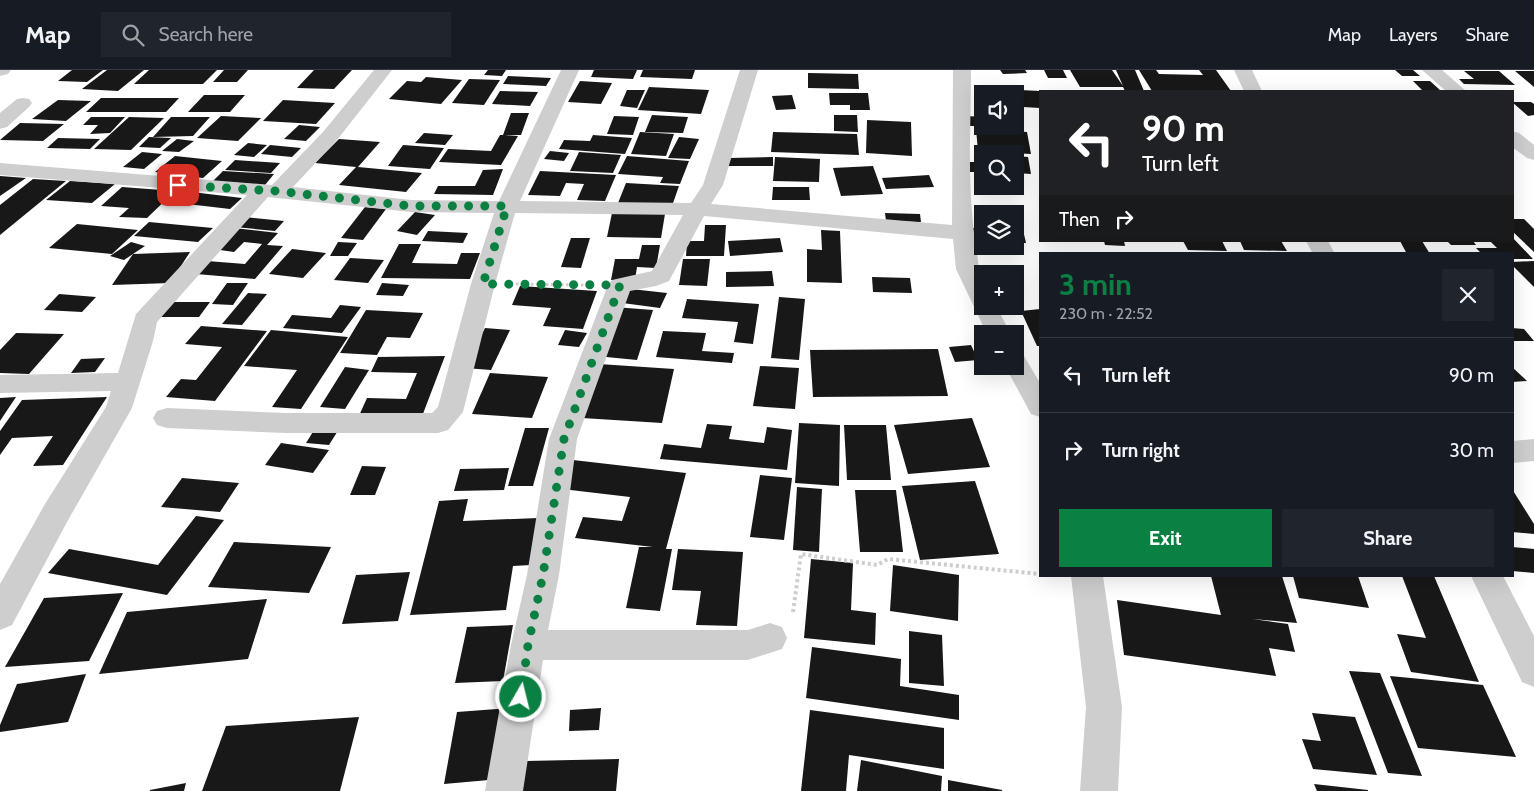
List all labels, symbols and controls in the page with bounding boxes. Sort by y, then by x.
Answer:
search box [101,12,451,57]
text: Map [25,20,71,49]
icon: search [119,21,147,49]
text: Search here [159,23,253,46]
text: Map [1328,24,1361,46]
text: Layers [1389,24,1438,46]
text: Share [1466,24,1509,46]
map controls [974,85,1024,375]
button: sound [974,85,1024,135]
text: 90 m [1142,107,1225,150]
icon: left [1059,110,1124,175]
button: search [974,145,1024,195]
text: Turn left [1142,150,1219,177]
pin [157,164,199,206]
icon: arrive [164,171,192,199]
button: layers [974,205,1024,255]
icon: right [1110,205,1138,233]
text: Then [1059,208,1100,231]
button: + [974,265,1024,315]
text: 3 min [1059,266,1132,303]
button: close [1442,269,1494,321]
text: 230 m · 22:52 [1059,304,1153,323]
button: − [974,325,1024,375]
icon: left [1059,361,1087,389]
text: Turn left [1102,364,1170,387]
text: 90 m [1449,364,1494,387]
icon: right [1059,436,1087,464]
text: Turn right [1102,439,1180,462]
text: 30 m [1450,439,1494,462]
button: Exit [1059,509,1272,567]
button: Share [1282,509,1494,567]
position arrow [494,670,546,722]

